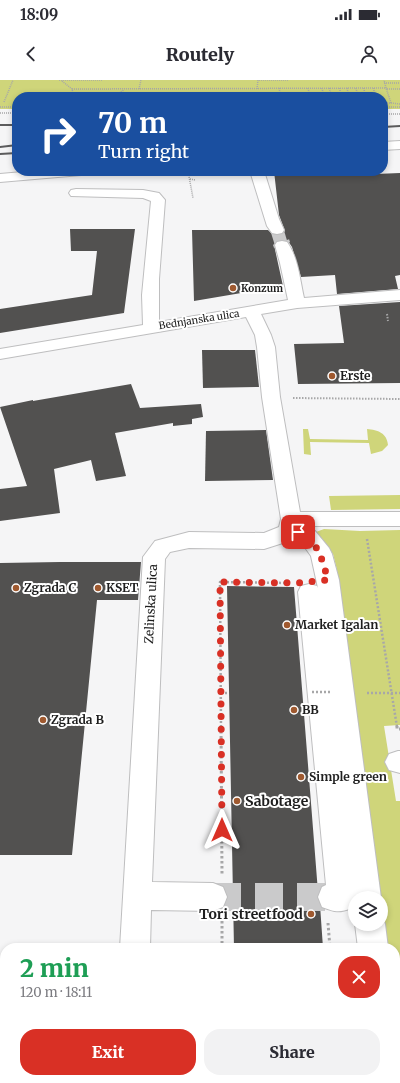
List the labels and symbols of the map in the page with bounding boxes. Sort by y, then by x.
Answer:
place label: Konzum [241,282,283,295]
marker: Konzum [228,283,238,293]
street label: Bednjanska ulica [158,307,241,332]
place label: Erste [340,368,371,383]
marker: Erste [327,371,337,381]
pin [281,515,315,549]
street label: Zelinska ulica [141,563,160,644]
place label: Zgrada C [24,580,76,595]
place label: KSET [106,580,139,595]
marker: Zgrada C [11,583,21,593]
marker: KSET [93,583,103,593]
place label: Market Igalan [295,617,378,632]
marker: Market Igalan [282,620,292,630]
place label: BB [302,702,319,717]
marker: BB [289,705,299,715]
place label: Zgrada B [51,712,104,727]
marker: Zgrada B [38,715,48,725]
place label: Simple green [309,769,387,784]
marker: Simple green [296,772,306,782]
place label: Sabotage [245,792,309,810]
marker: Sabotage [232,796,242,806]
position arrow [201,809,243,851]
place label: Tori streetfood [199,905,303,923]
marker: Tori streetfood [306,909,316,919]

